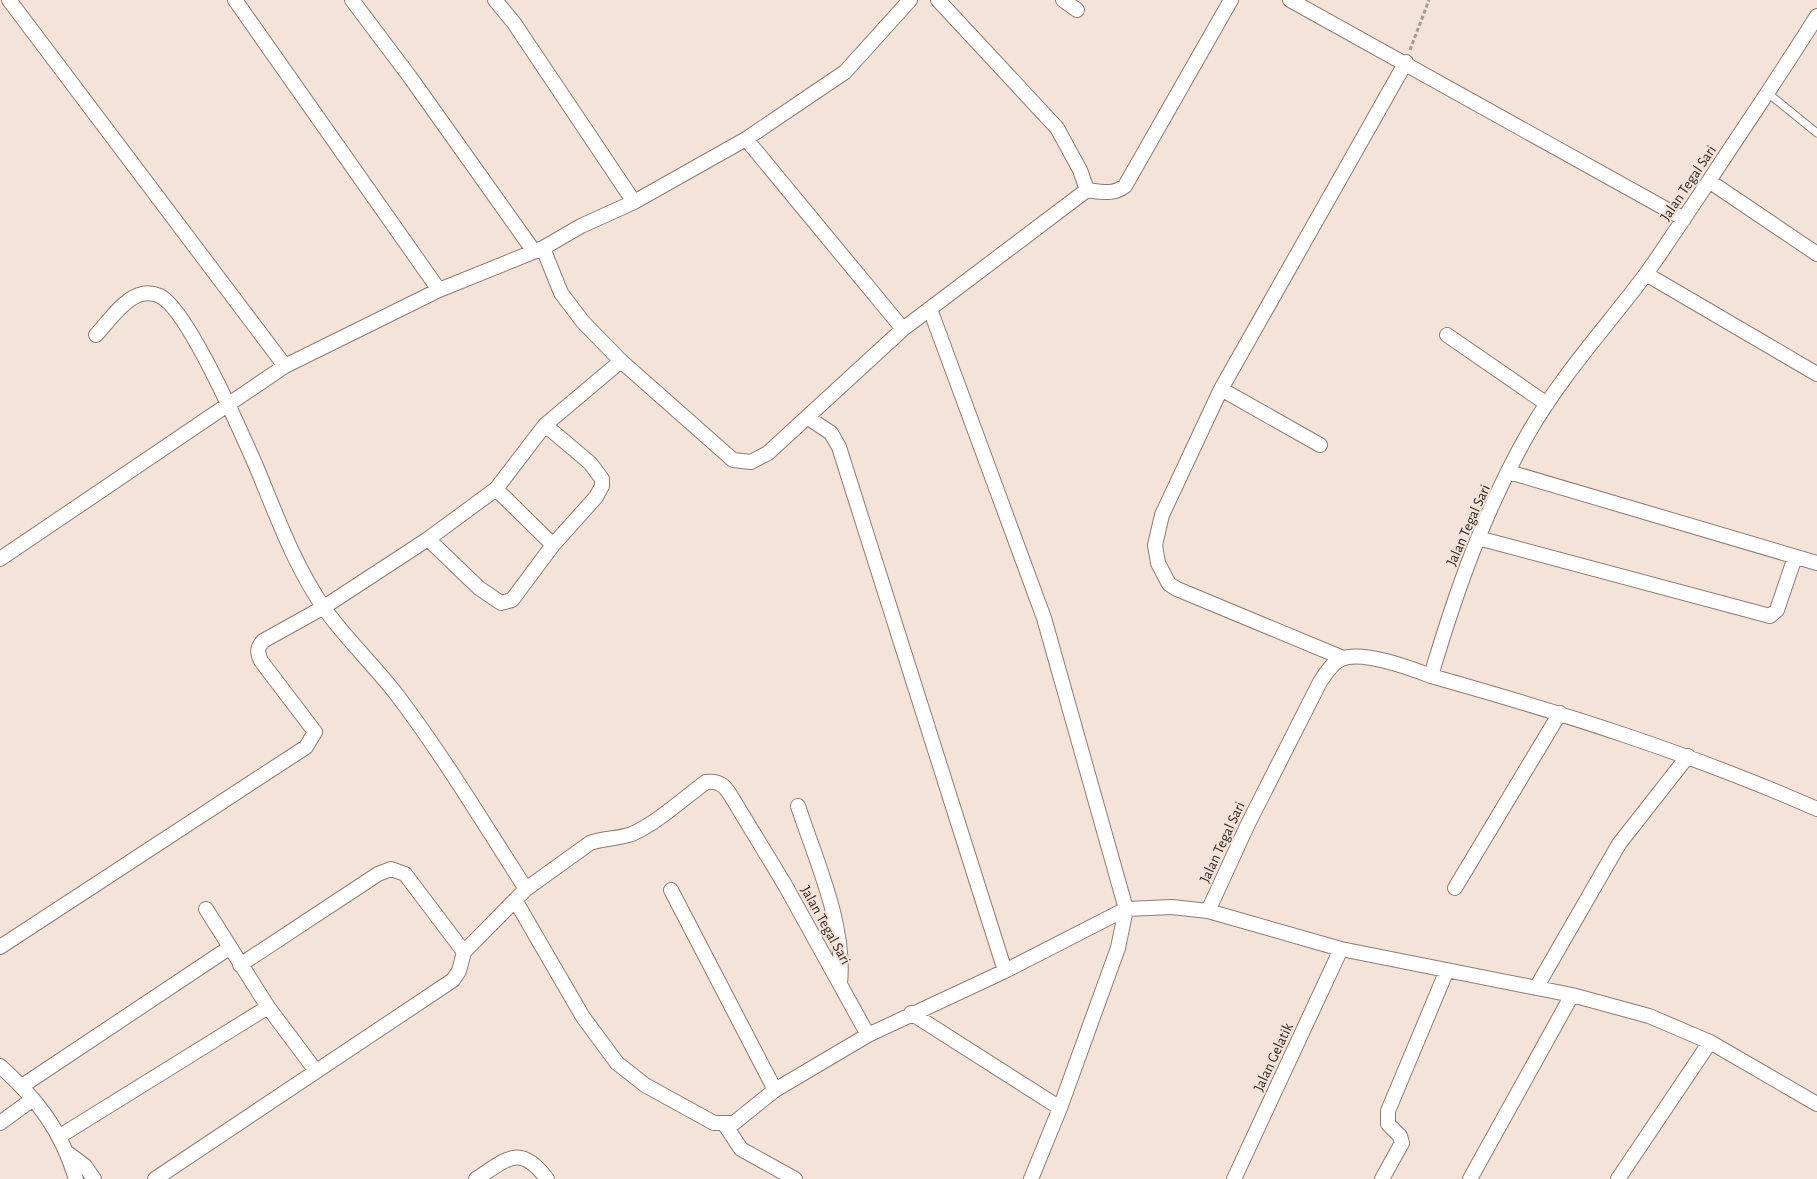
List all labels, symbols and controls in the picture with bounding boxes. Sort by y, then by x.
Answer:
street label: Jalan Tegal Sari [1658,143,1719,224]
street label: Jalan Tegal Sari [1444,482,1493,568]
street label: Jalan Tegal Sari [1197,799,1248,885]
street label: Jalan Tegal Sari [798,883,853,967]
street label: Jalan Gelatik [1251,1021,1296,1094]

